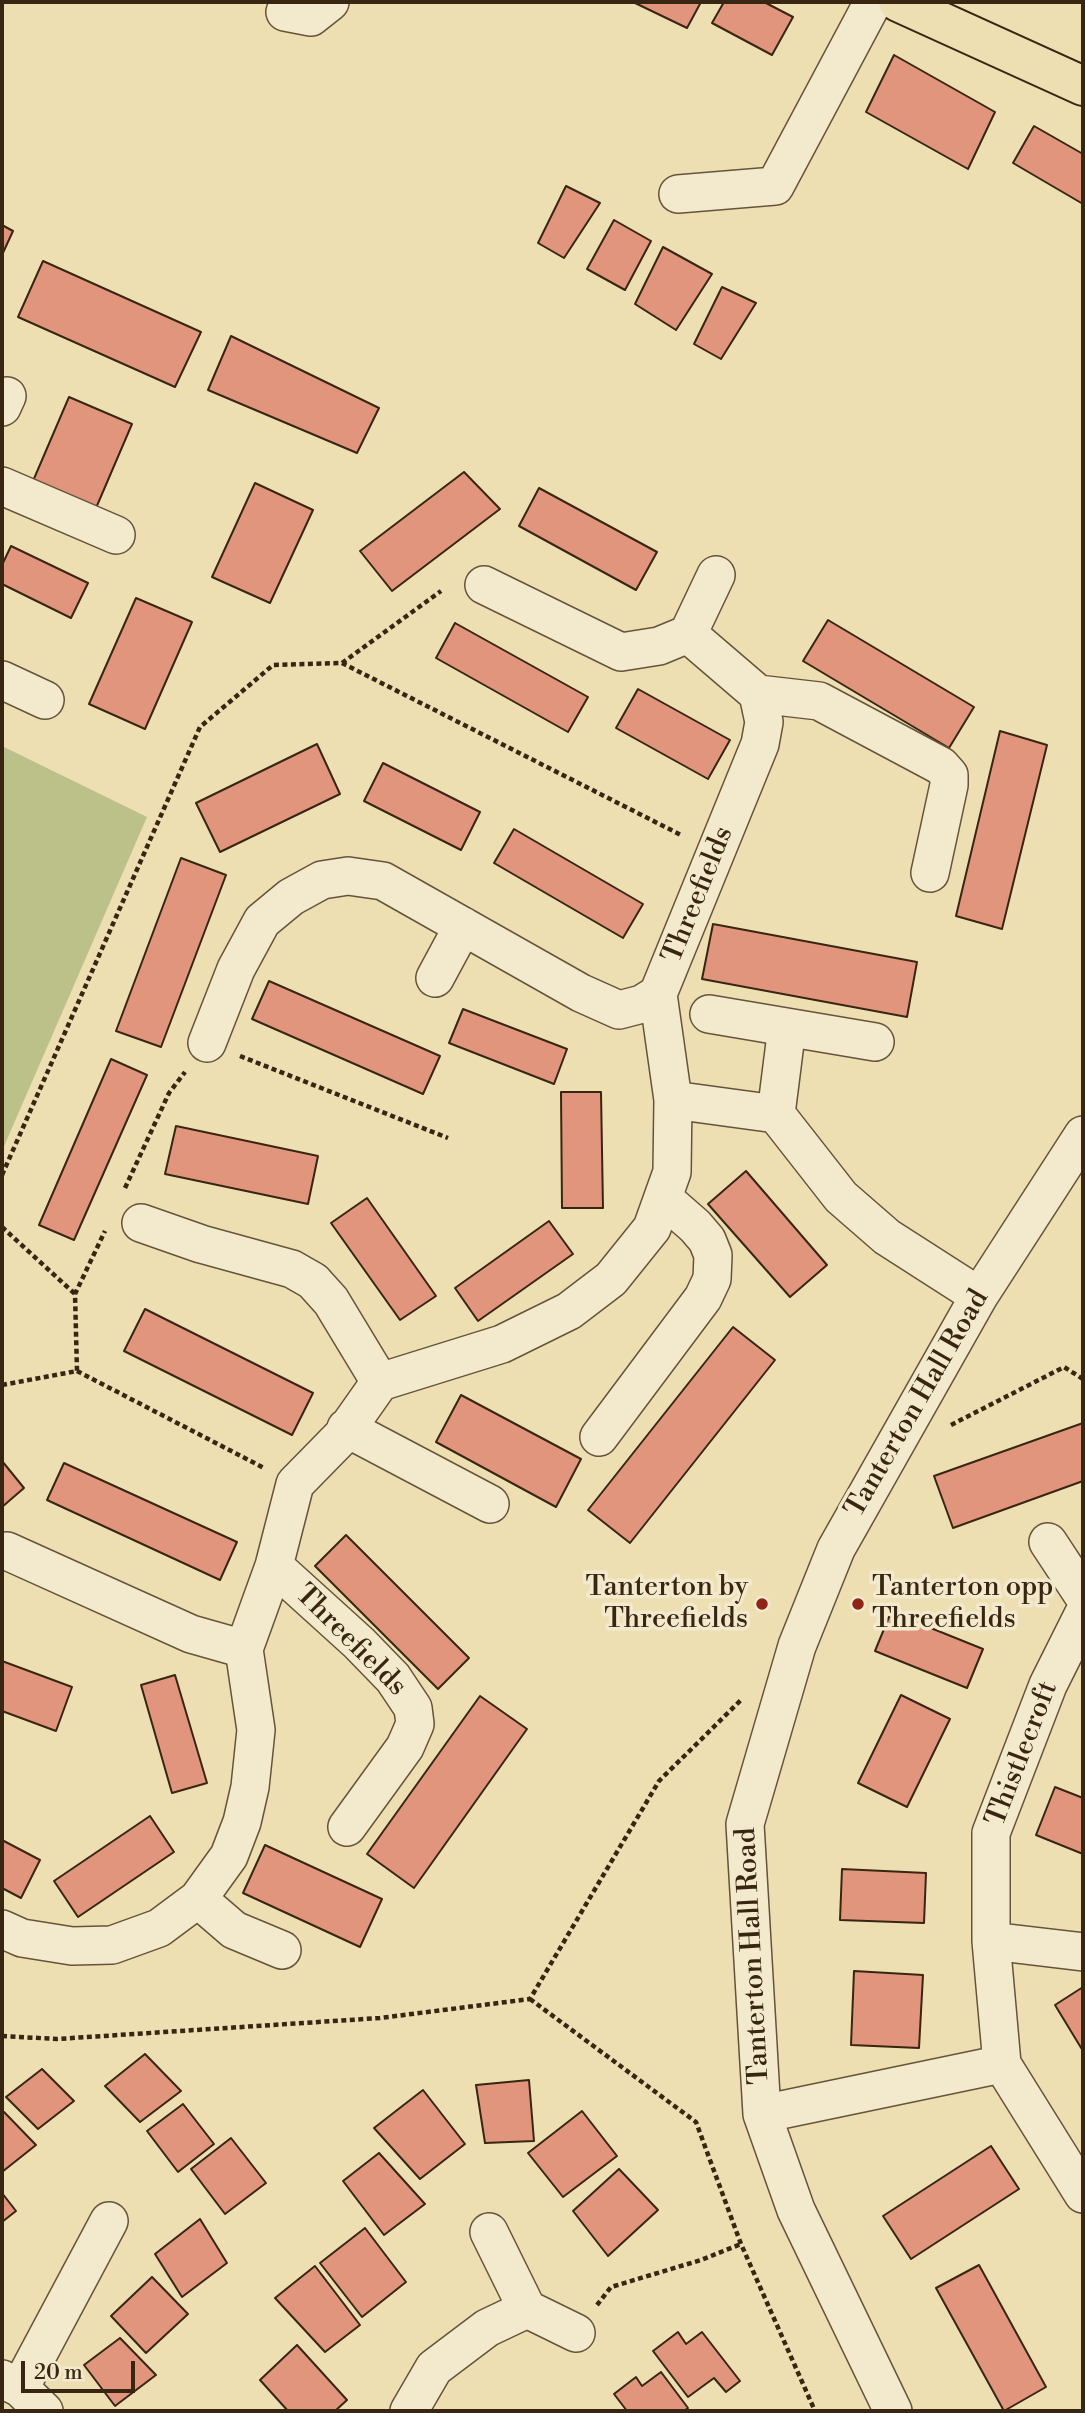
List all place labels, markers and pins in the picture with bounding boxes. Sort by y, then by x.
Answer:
place label: Tanterton by Threefields [585,1571,748,1637]
place label: Tanterton opp Threefields [872,1571,1053,1637]
marker: Tanterton by Threefields [754,1596,770,1612]
marker: Tanterton opp Threefields [850,1596,866,1612]

